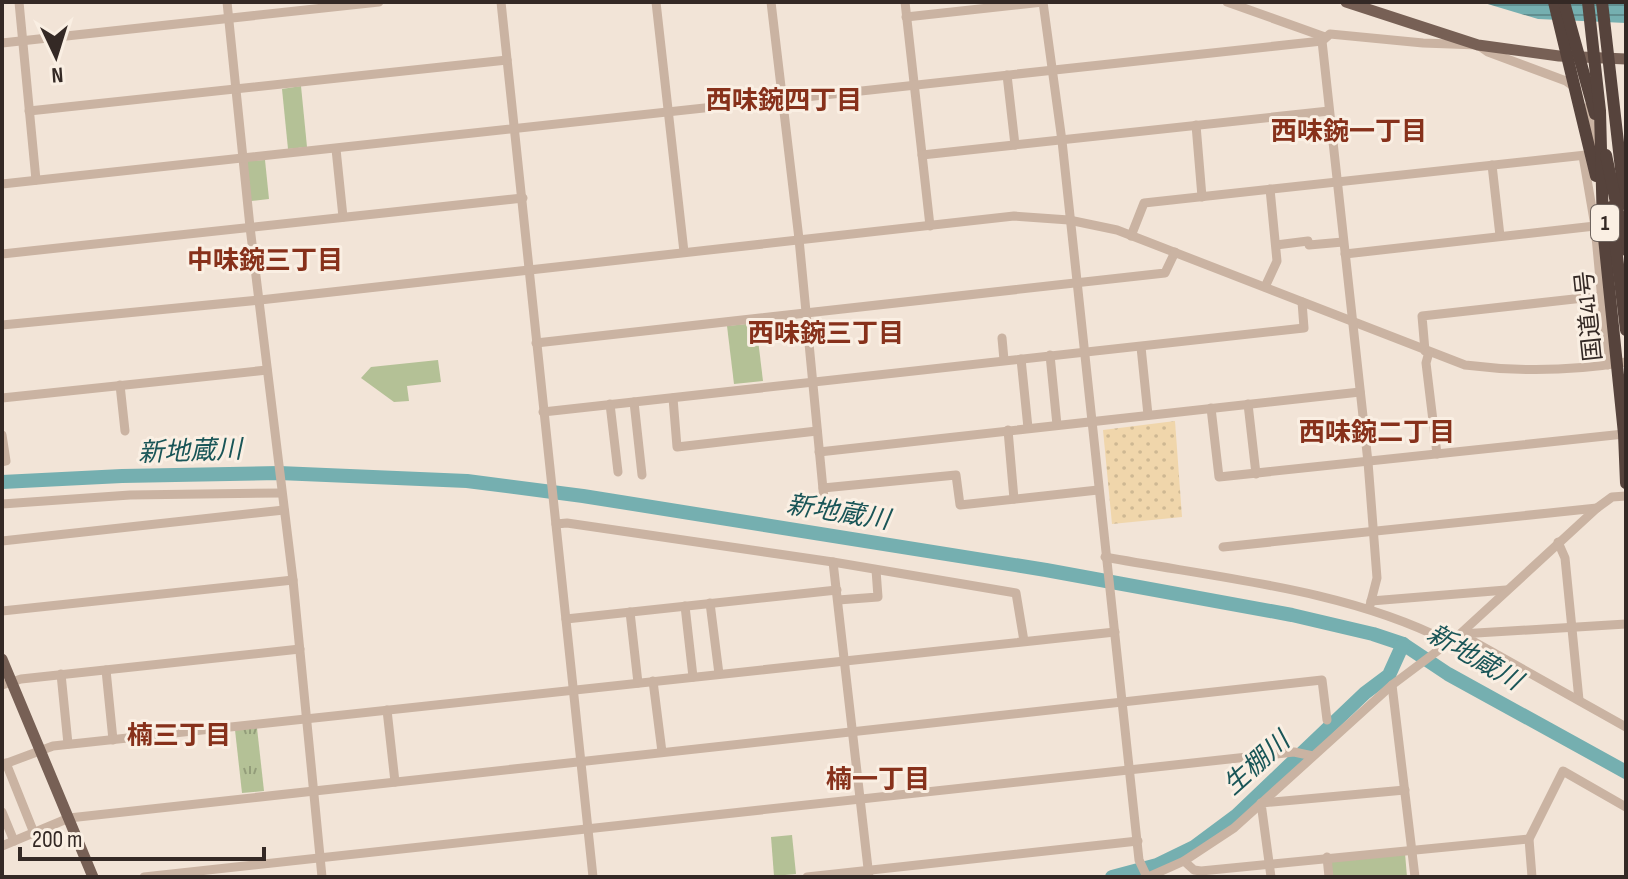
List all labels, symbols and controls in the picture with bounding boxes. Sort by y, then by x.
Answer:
north arrow [16,16,96,96]
text: N [50,61,64,88]
district label: 西味鋺四丁目 [706,86,862,117]
district label: 西味鋺一丁目 [1271,117,1427,148]
road number: 1 [1591,205,1619,241]
district label: 中味鋺三丁目 [187,246,343,277]
street label: 国道41号 [1570,269,1608,363]
district label: 西味鋺三丁目 [748,319,904,350]
district label: 西味鋺二丁目 [1299,418,1455,449]
water label: 新地蔵川 [137,435,245,469]
water label: 新地蔵川 [784,490,895,537]
water label: 新地蔵川 [1421,619,1529,699]
district label: 楠三丁目 [127,721,231,752]
water label: 生棚川 [1218,724,1299,802]
district label: 楠一丁目 [826,765,930,796]
scale bar [20,811,264,861]
text: 200 m [32,825,83,854]

